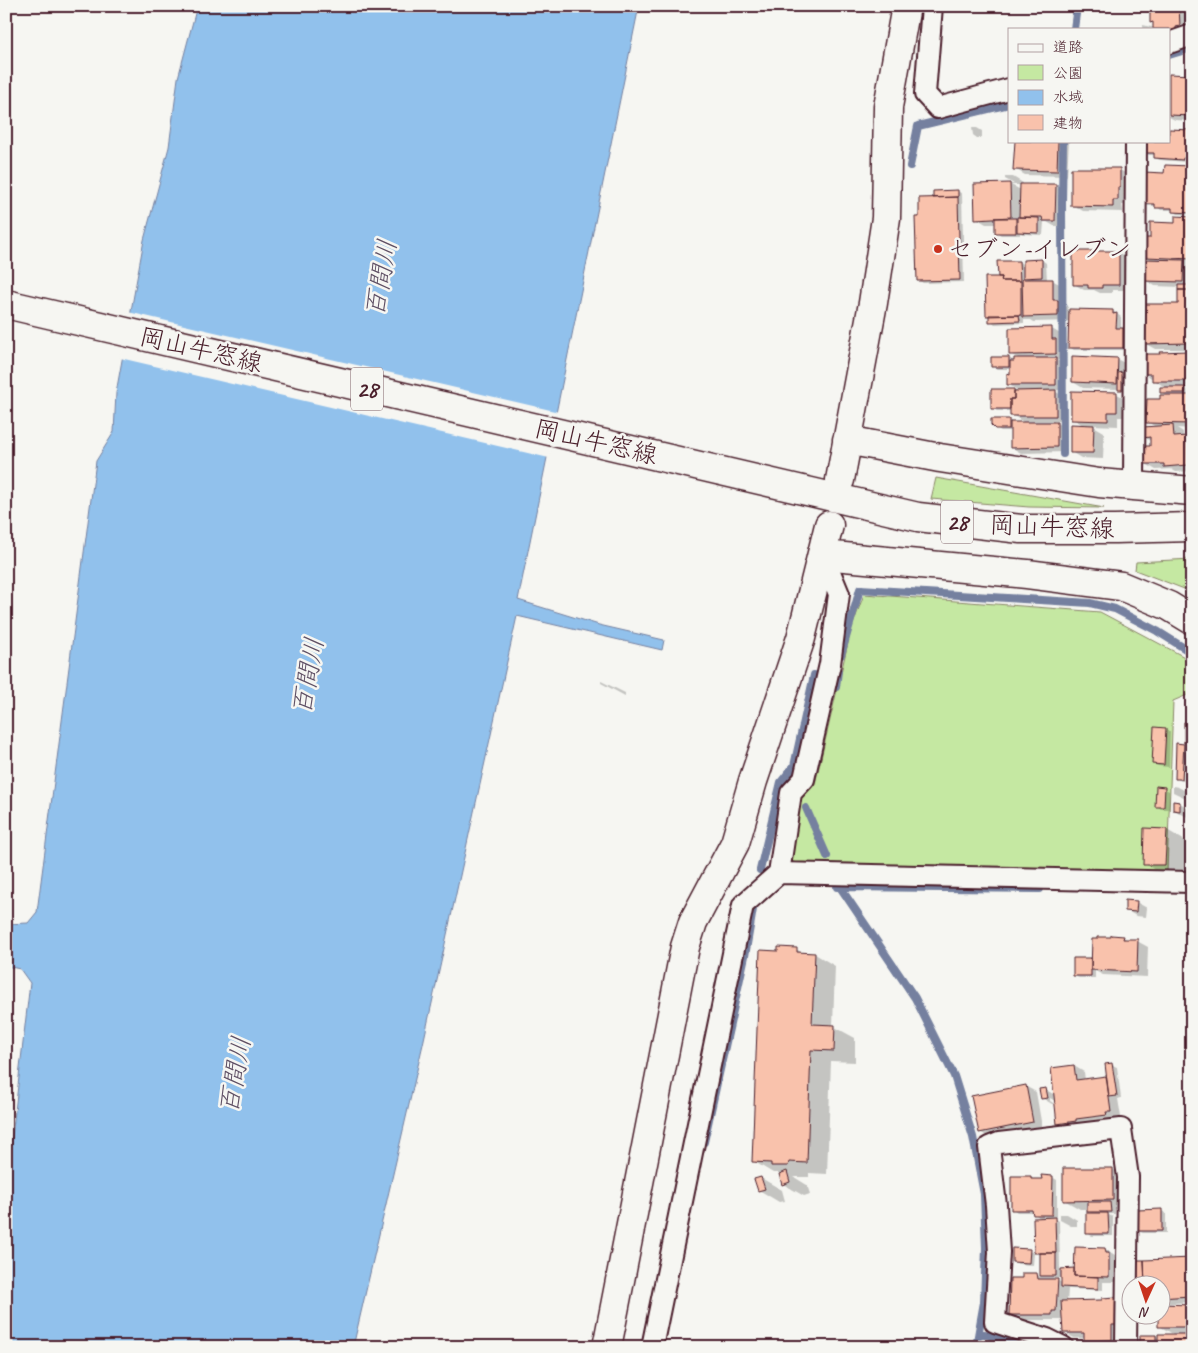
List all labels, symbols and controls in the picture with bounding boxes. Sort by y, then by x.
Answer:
legend [1008,28,1170,142]
text: 道路 [1053,38,1083,57]
text: 公園 [1053,64,1083,83]
text: 水域 [1053,88,1083,107]
text: 建物 [1053,114,1083,133]
place label: セブン-イレブン [948,233,1131,265]
water label: 百間川 [358,237,404,319]
marker: セブン-イレブン [932,243,944,255]
street label: 岡山牛窓線 [136,320,266,380]
road number: 28 [351,368,383,410]
street label: 岡山牛窓線 [531,412,661,472]
road number: 28 [941,501,973,544]
street label: 岡山牛窓線 [989,509,1115,545]
water label: 百間川 [285,635,331,717]
water label: 百間川 [212,1034,258,1116]
north arrow [1120,1276,1170,1326]
text: N [1138,1304,1150,1321]

